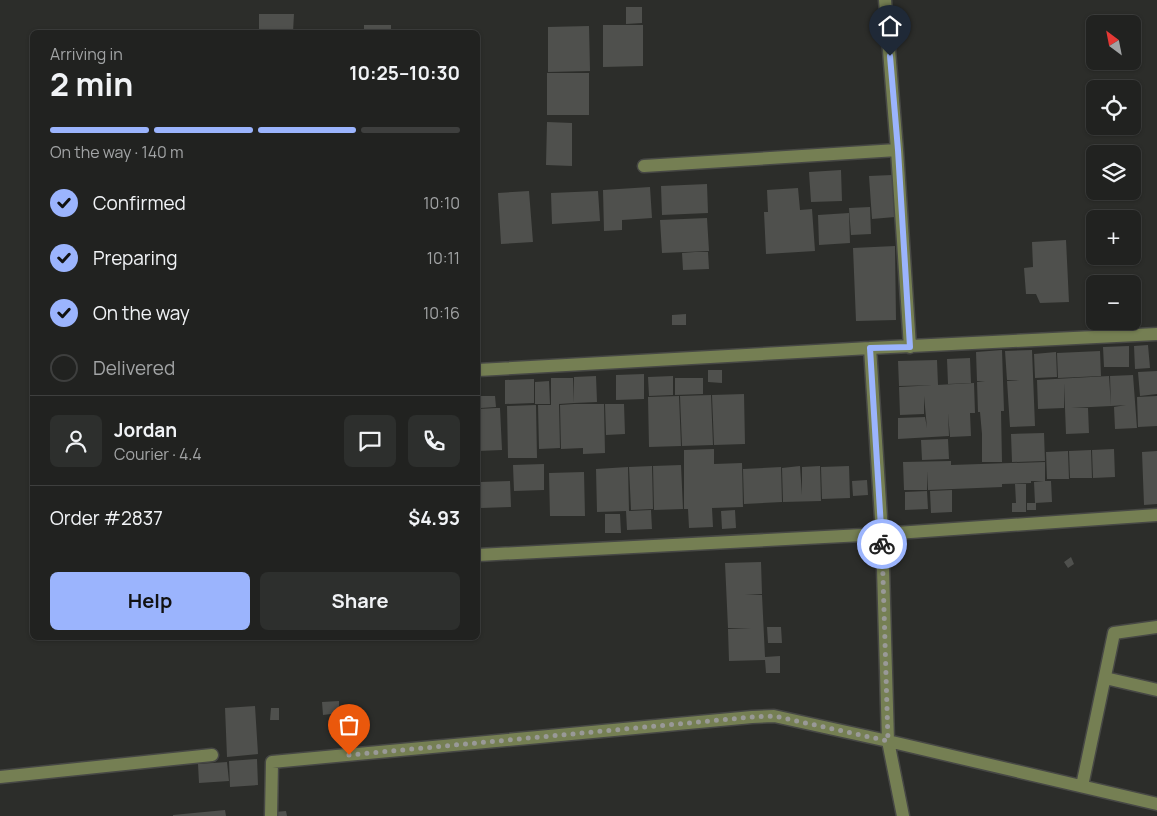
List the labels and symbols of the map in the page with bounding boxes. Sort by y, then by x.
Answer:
pin [869,5,911,56]
north arrow [1086,15,1141,70]
courier [857,519,907,569]
pin [328,704,370,755]

